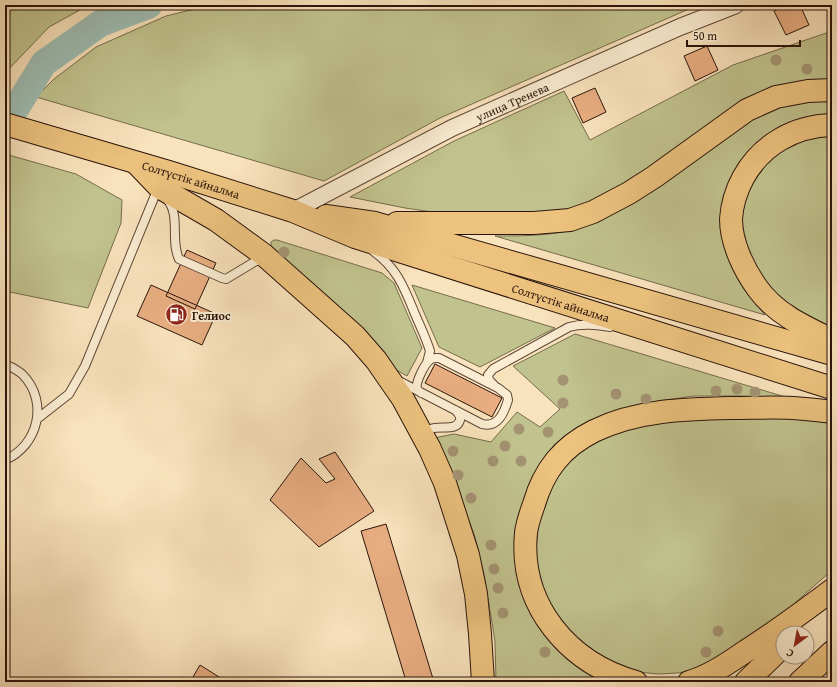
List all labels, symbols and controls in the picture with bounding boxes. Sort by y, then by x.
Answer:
scale bar [687,22,800,48]
text: 50 m [693,27,717,44]
street label: улица Тренева [472,78,551,125]
street label: Солтүстік айналма [140,156,242,202]
street label: Солтүстік айналма [510,279,612,326]
fuel station icon: Гелиос [163,302,189,328]
place label: Гелиос [192,307,231,324]
north arrow [775,625,815,665]
text: С [783,645,797,662]

